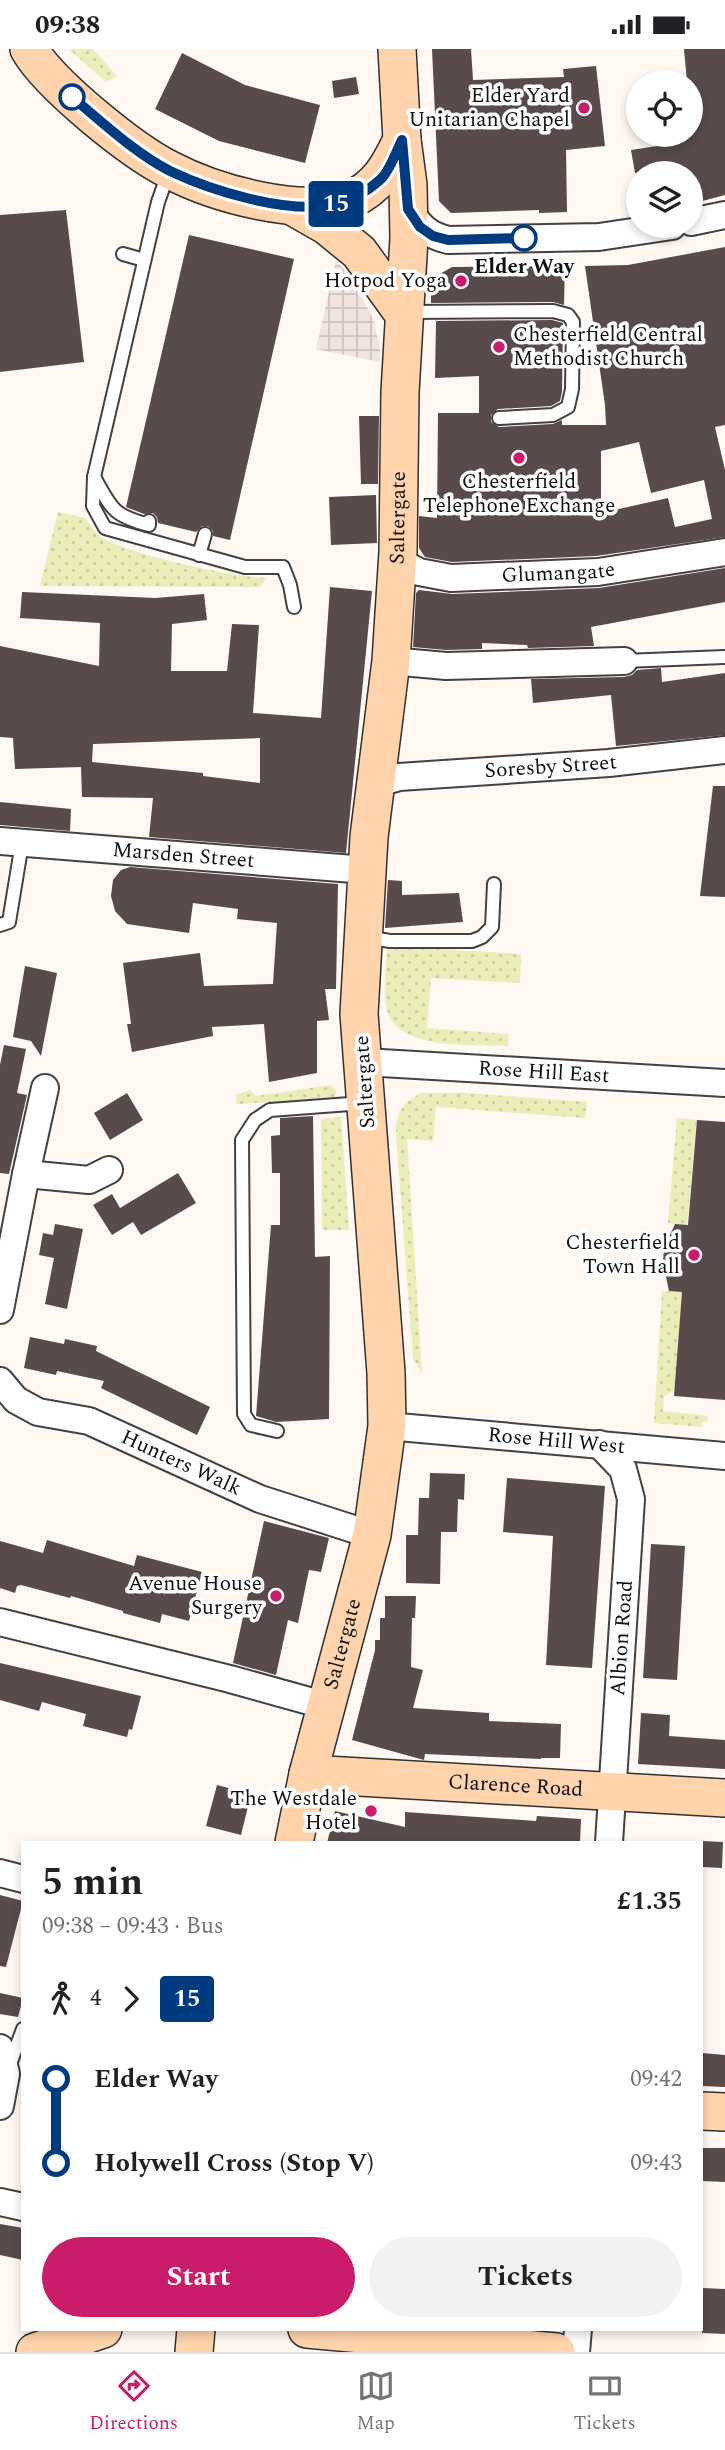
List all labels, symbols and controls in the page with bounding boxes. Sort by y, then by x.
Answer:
text: 09:38 [35,5,100,45]
map controls [626,70,703,238]
button: locate [626,70,703,147]
place label: Elder Yard Unitarian Chapel [408,80,570,136]
unlabelled marker [59,84,85,110]
marker: Elder Yard Unitarian Chapel [576,100,592,116]
button: layers [626,161,703,238]
line badge: 15 [304,181,368,227]
text: 15 [323,186,349,222]
marker: Elder Way [511,225,537,251]
place label: Elder Way [474,251,575,283]
place label: Hotpod Yoga [324,265,448,297]
marker: Hotpod Yoga [453,273,469,289]
place label: Chesterfield Central Methodist Church [513,319,703,375]
marker: Chesterfield Central Methodist Church [491,339,507,355]
marker: Chesterfield Telephone Exchange [511,450,527,466]
place label: Chesterfield Telephone Exchange [423,466,615,522]
street label: Saltergate [381,471,415,565]
street label: Glumangate [501,554,617,592]
street label: Soresby Street [483,746,619,787]
street label: Marsden Street [111,834,256,877]
street label: Saltergate [346,1035,384,1129]
street label: Rose Hill East [477,1053,610,1092]
place label: Chesterfield Town Hall [566,1227,680,1283]
marker: Chesterfield Town Hall [686,1247,702,1263]
street label: Rose Hill West [486,1419,626,1463]
street label: Hunters Walk [116,1422,247,1505]
place label: Avenue House Surgery [128,1568,263,1624]
street label: Albion Road [602,1579,642,1697]
marker: Avenue House Surgery [268,1588,284,1604]
street label: Saltergate [315,1595,370,1693]
street label: Clarence Road [447,1766,584,1806]
place label: The Westdale Hotel [230,1783,357,1839]
marker: The Westdale Hotel [363,1803,379,1819]
text: 5 min [42,1854,143,1912]
text: £1.35 [617,1881,682,1921]
text: 09:38 – 09:43 · Bus [42,1909,224,1944]
icon: walk [42,1980,80,2018]
icon: forward [112,1980,150,2018]
text: 4 [90,1981,102,2016]
text: 15 [174,1981,200,2017]
text: Elder Way [94,2059,218,2099]
text: 09:42 [630,2062,682,2097]
text: Holywell Cross (Stop V) [94,2143,374,2183]
text: 09:43 [630,2146,682,2181]
button: Start [42,2237,355,2317]
button: Tickets [369,2237,682,2317]
tab: Directions [89,2367,178,2438]
tab: Map [357,2367,395,2438]
tab: Tickets [573,2367,636,2438]

